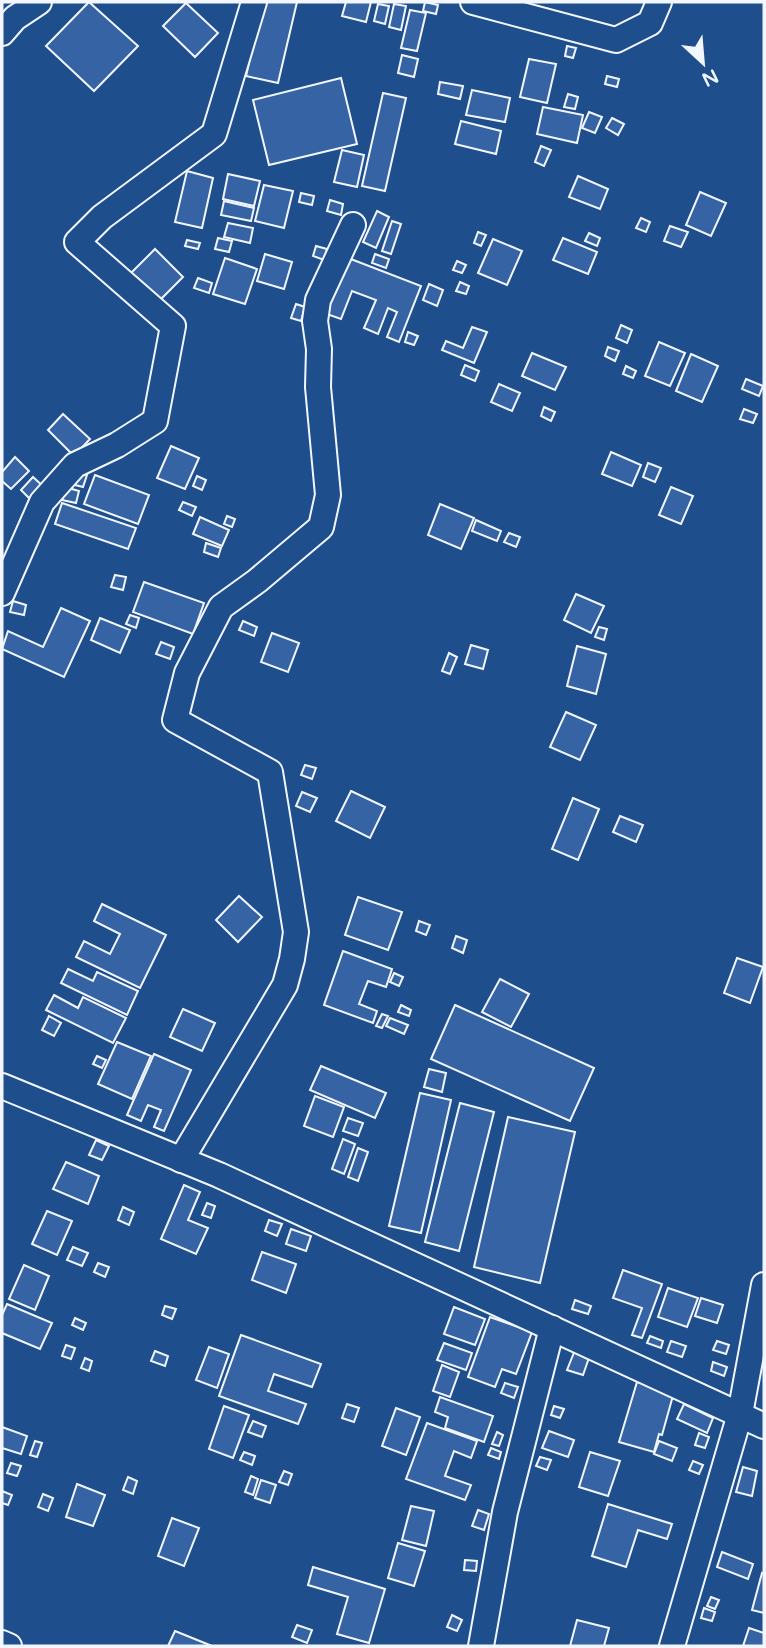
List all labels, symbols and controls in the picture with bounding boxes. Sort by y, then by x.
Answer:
north arrow [668,28,738,98]
text: N [698,64,722,91]

